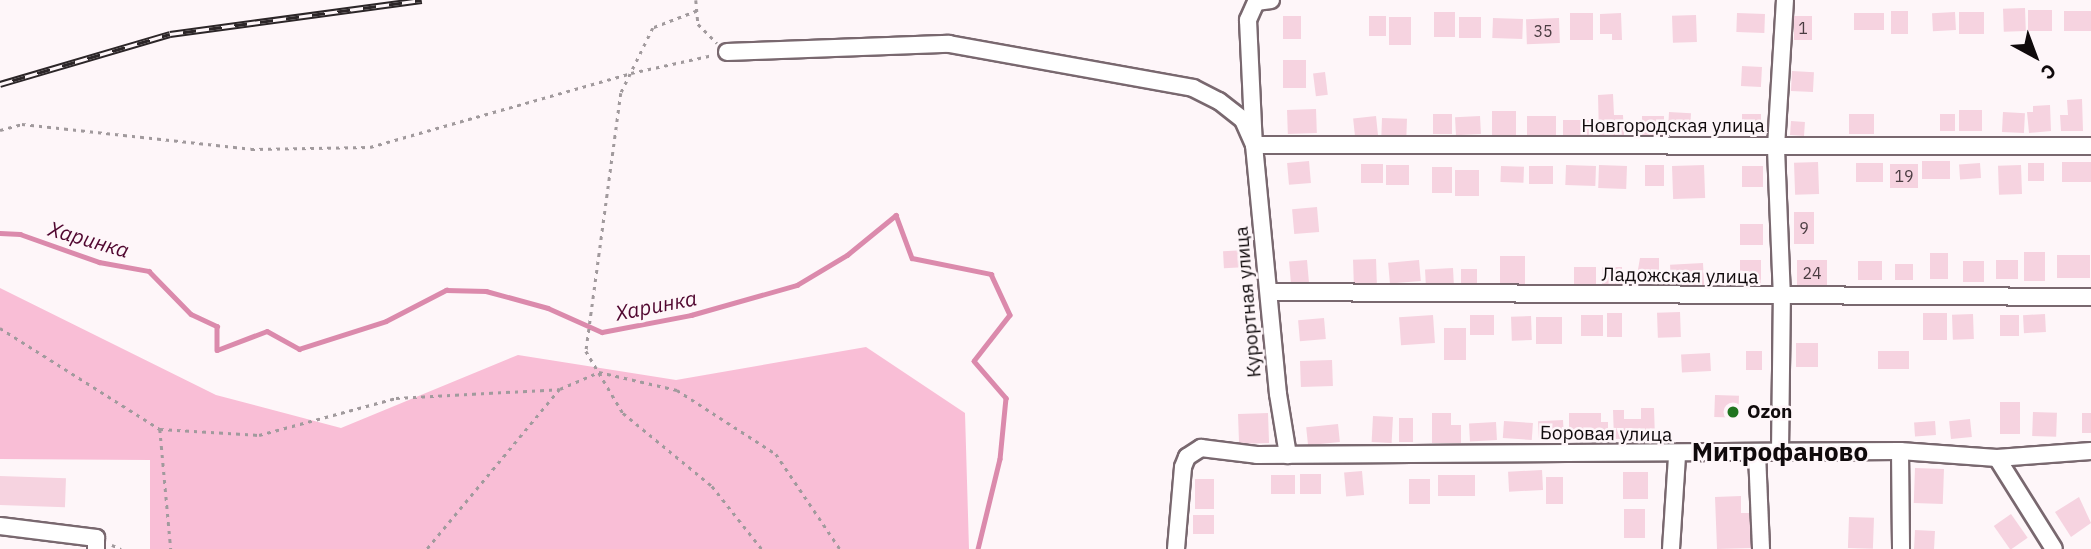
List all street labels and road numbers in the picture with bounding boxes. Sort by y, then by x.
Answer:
street label: Новгородская улица [1581,115,1765,137]
street label: Курортная улица [1230,225,1266,379]
street label: Ладожская улица [1601,263,1759,289]
street label: Боровая улица [1540,421,1672,447]

